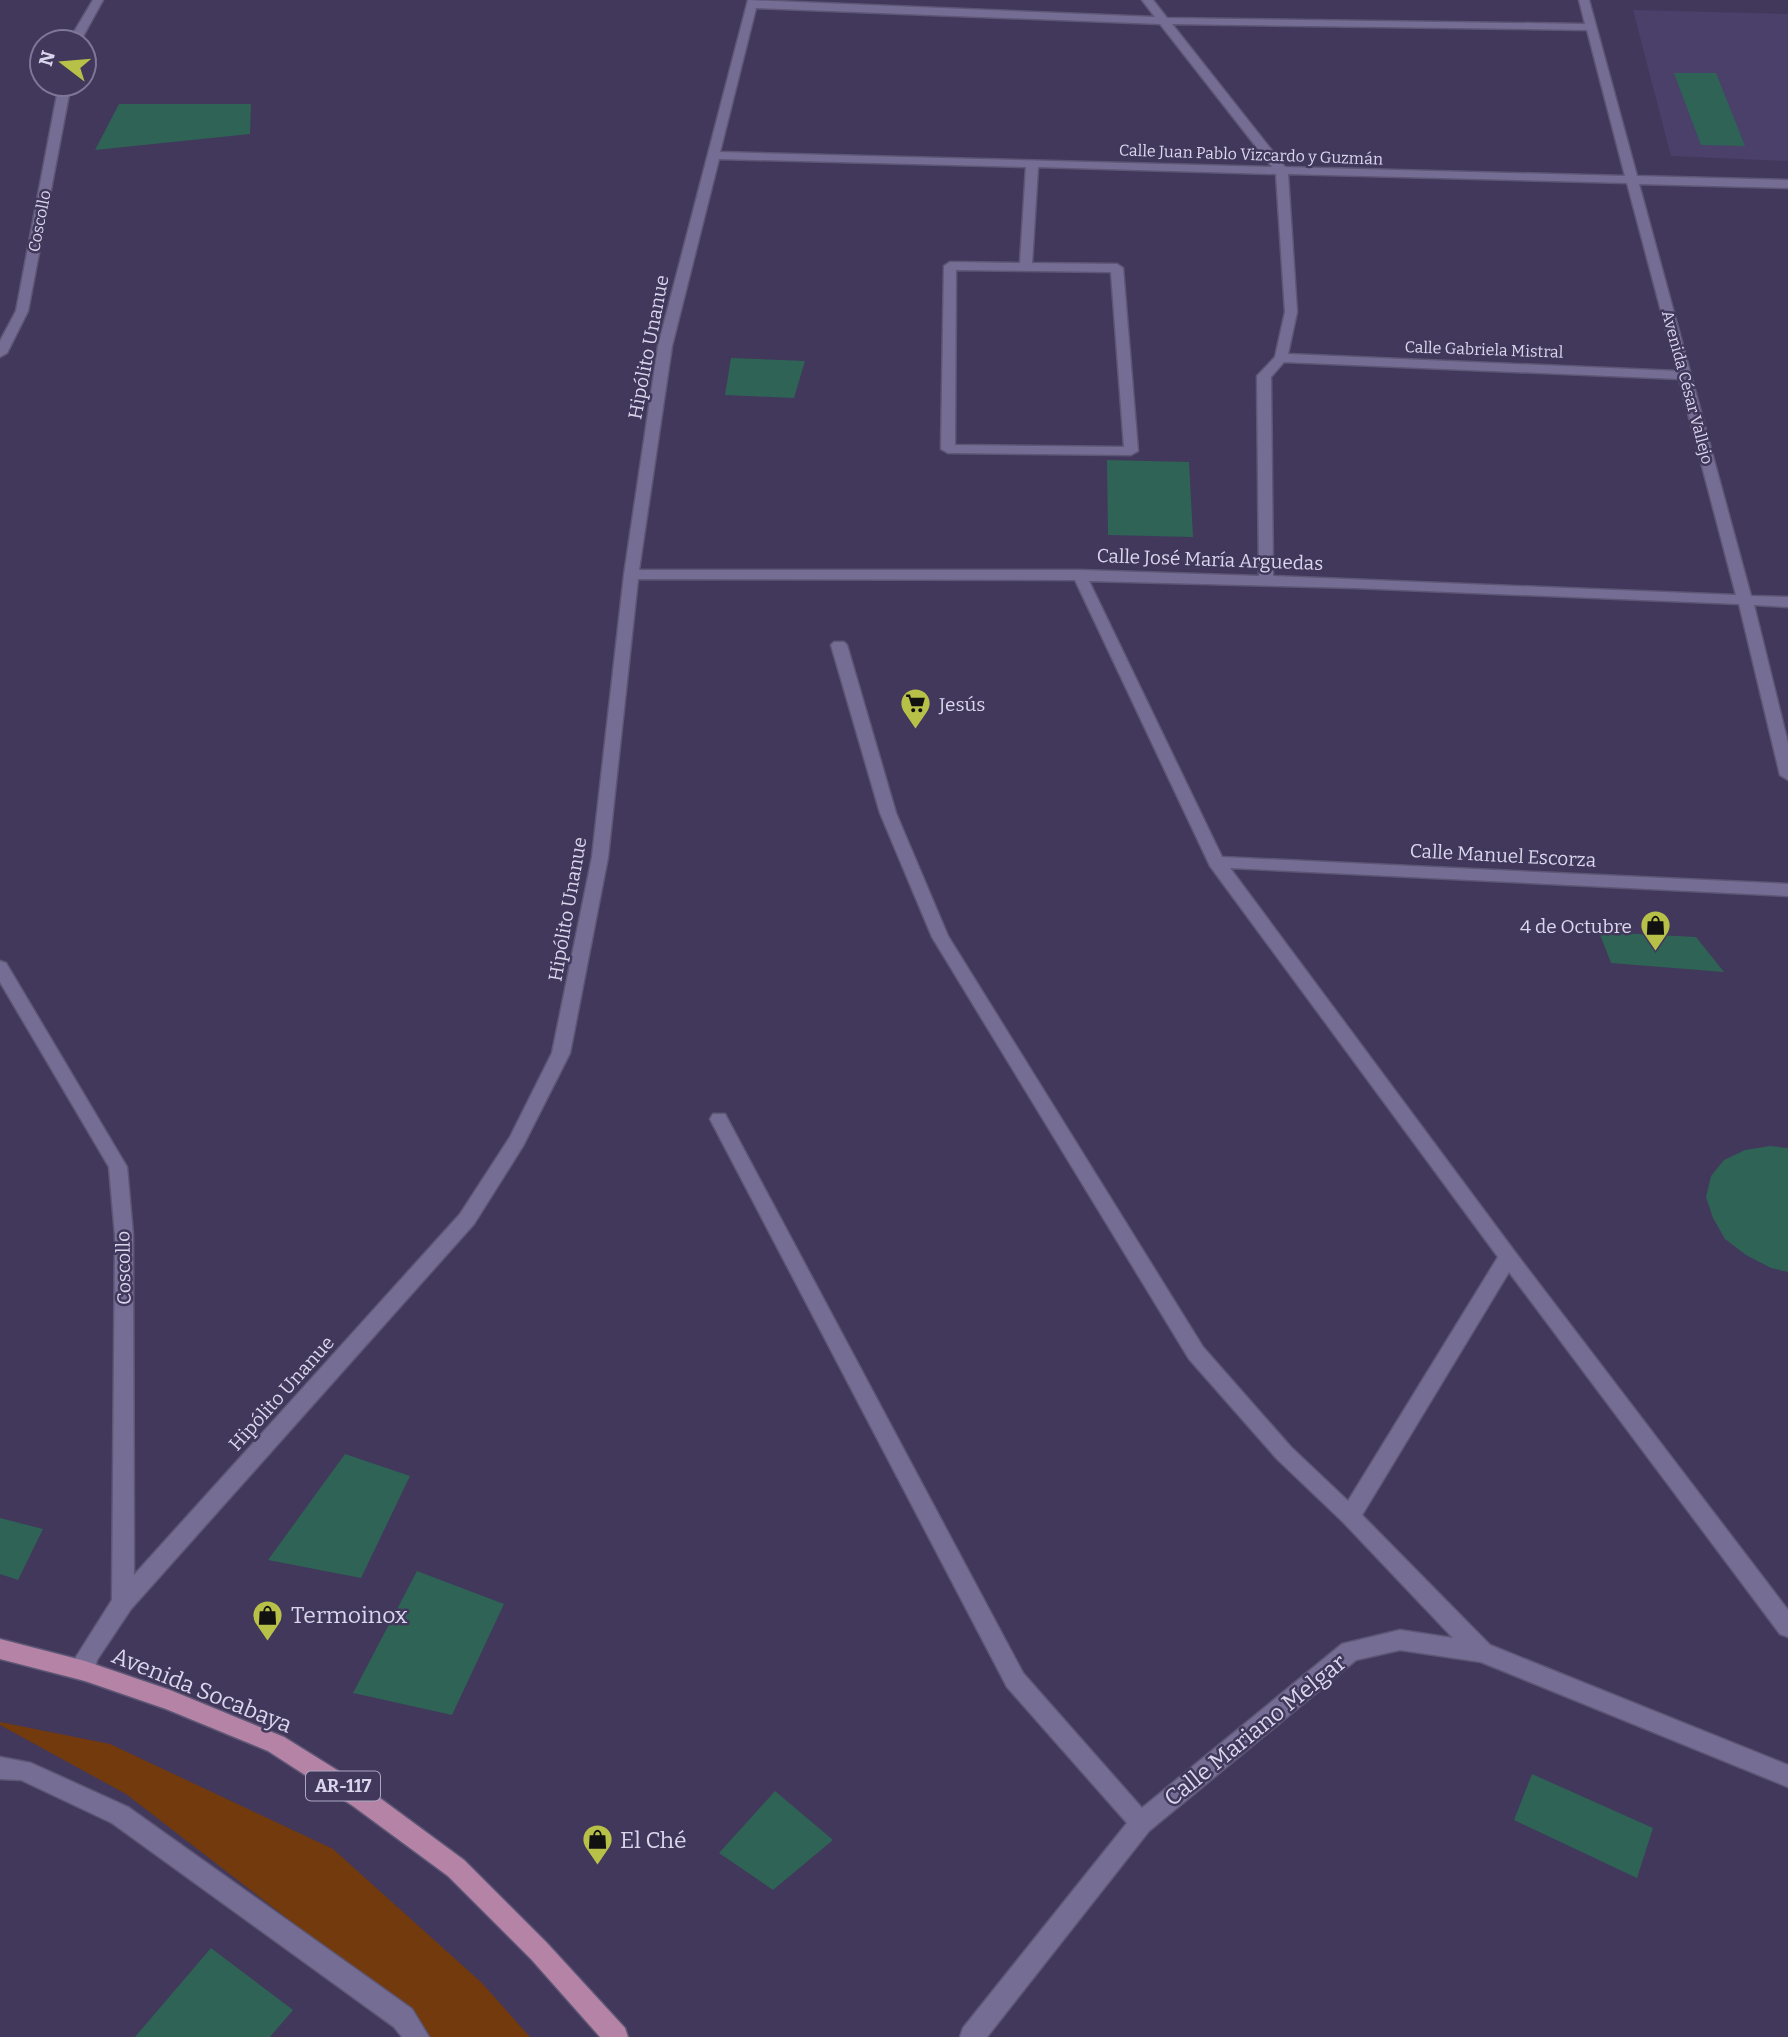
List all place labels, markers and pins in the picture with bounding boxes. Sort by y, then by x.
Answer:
supermarket icon: Jesús [899,687,933,731]
place label: Jesús [938,693,985,716]
shop icon: 4 de Octubre [1638,909,1672,953]
place label: 4 de Octubre [1520,915,1632,938]
shop icon: Termoinox [251,1598,285,1642]
place label: Termoinox [291,1601,408,1629]
shop icon: El Ché [580,1823,614,1867]
place label: El Ché [620,1826,687,1854]

